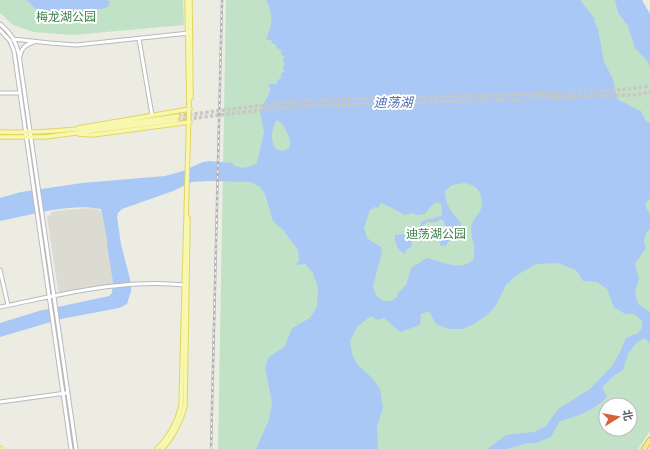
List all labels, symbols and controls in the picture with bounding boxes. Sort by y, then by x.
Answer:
park label: 梅龙湖公园 [36,9,96,25]
water label: 迪荡湖 [373,94,414,112]
park label: 迪荡湖公园 [406,226,466,242]
north arrow [598,397,638,437]
text: 北 [619,408,636,422]

